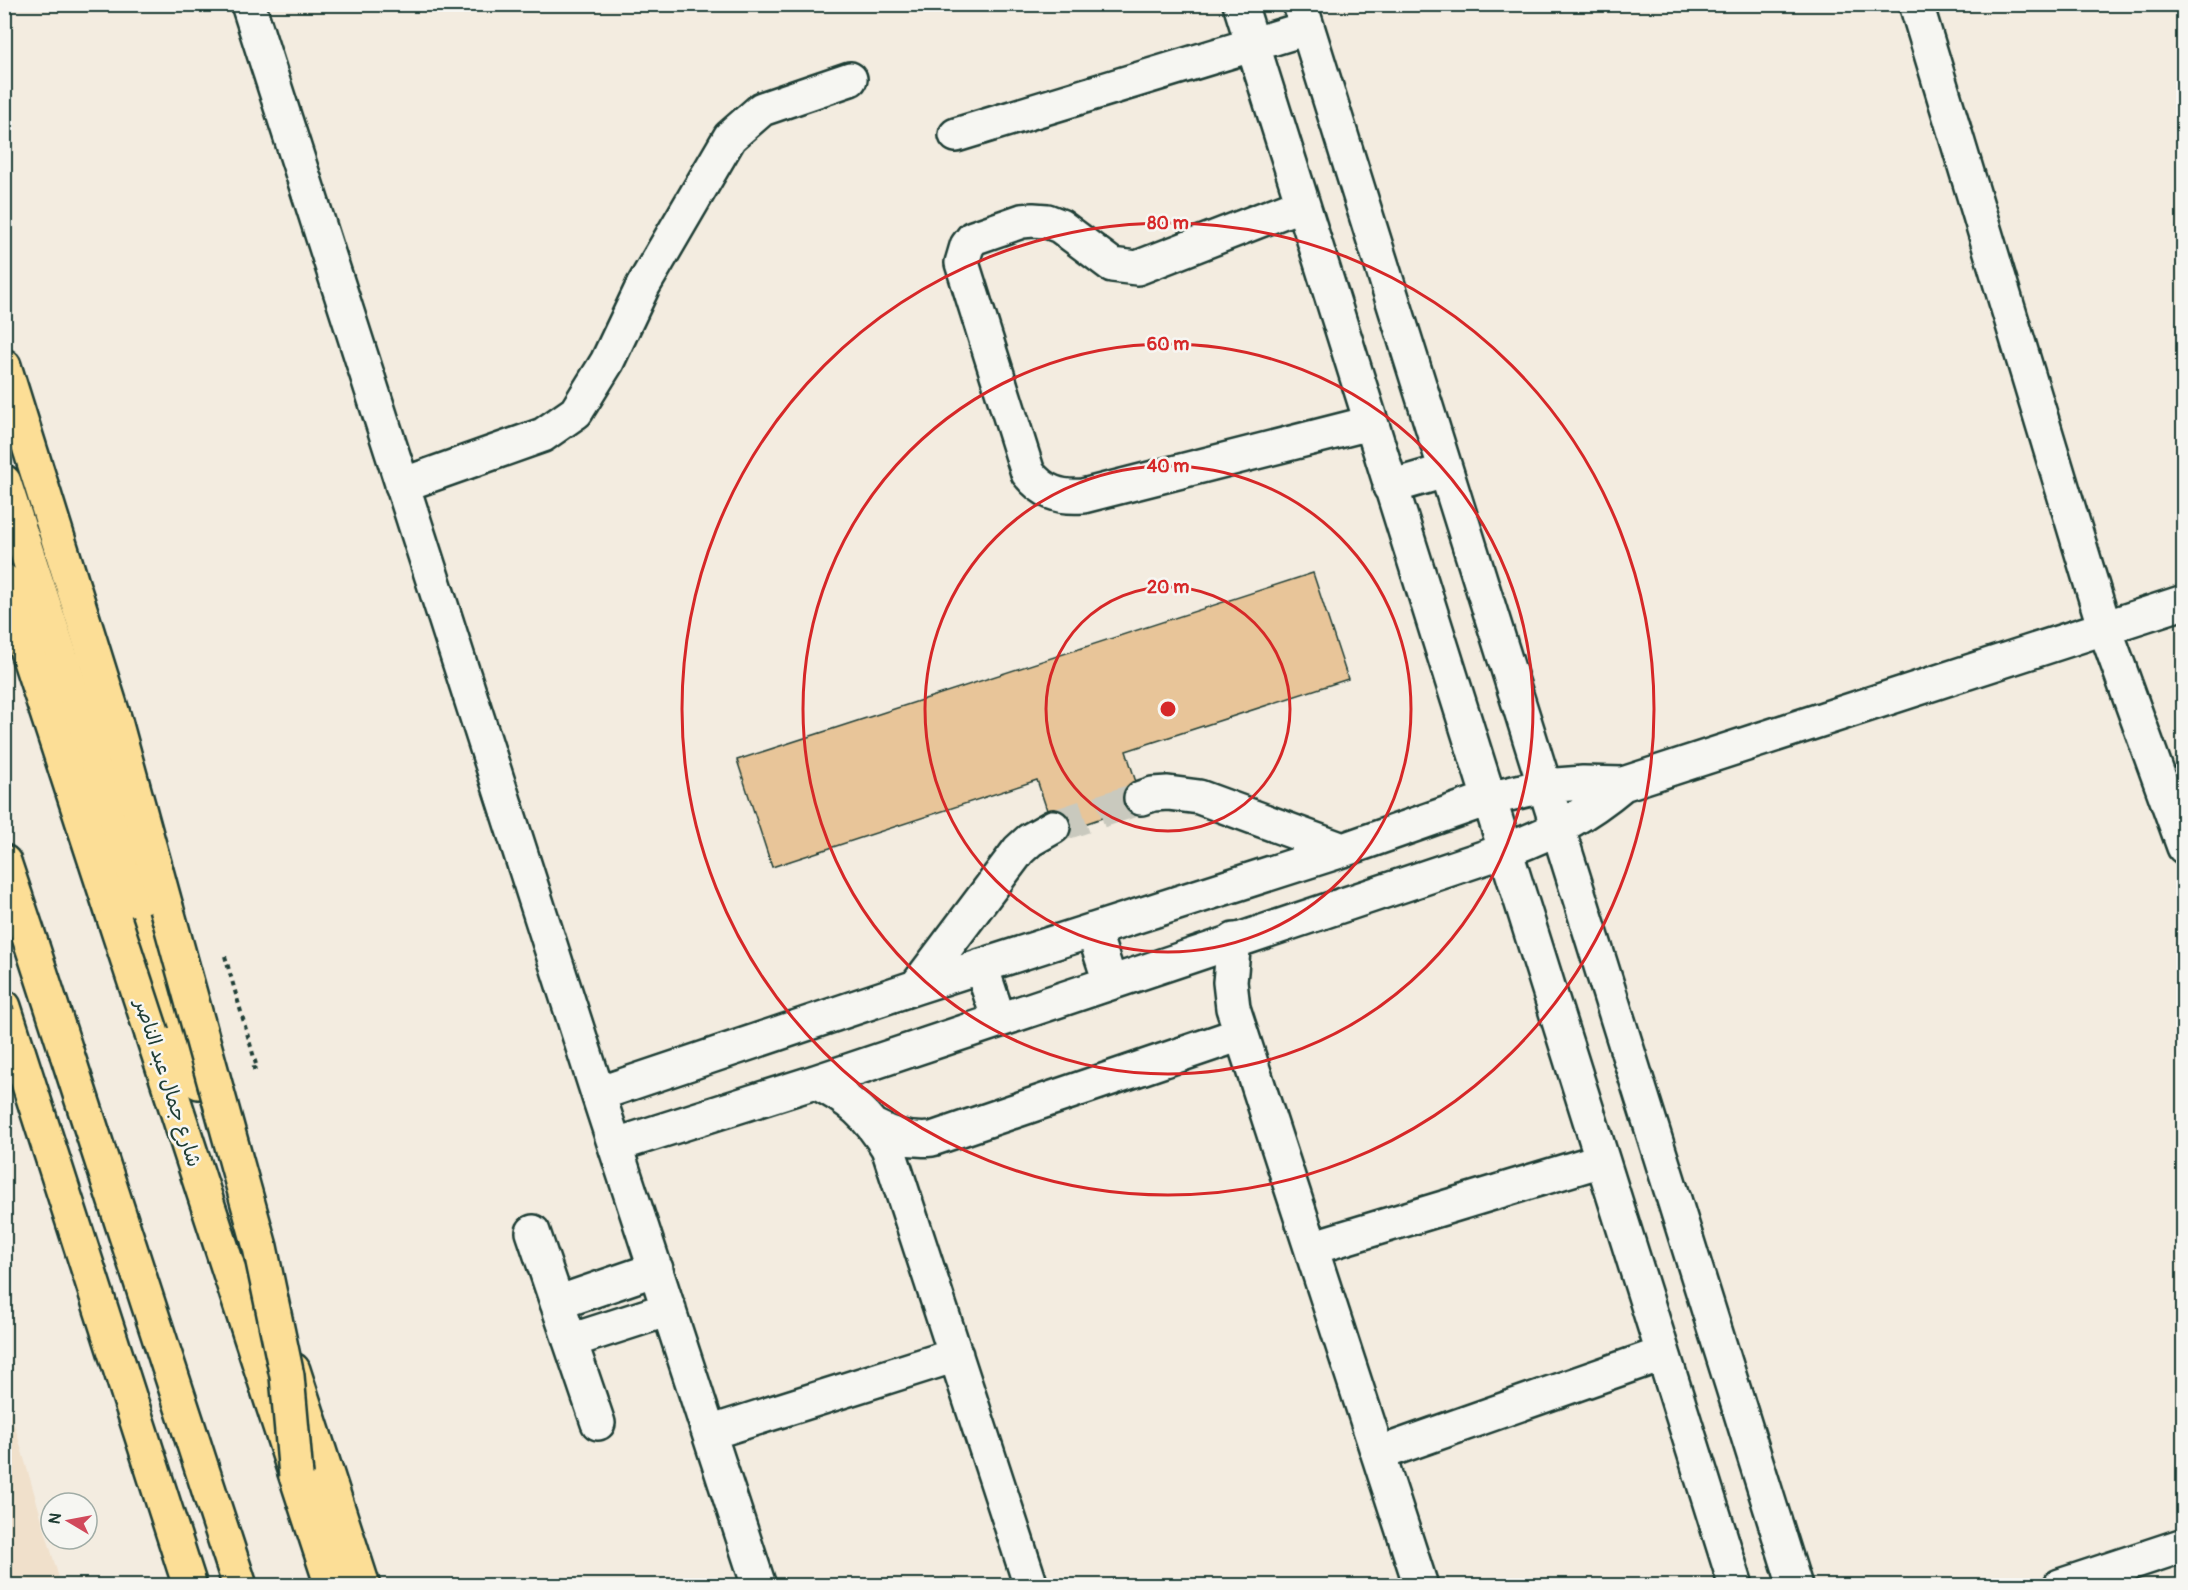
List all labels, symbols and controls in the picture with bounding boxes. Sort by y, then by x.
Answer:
text: 80 m [1147,212,1189,235]
text: 60 m [1147,333,1189,356]
text: 40 m [1147,455,1189,478]
text: 20 m [1147,576,1189,599]
centre of rings [1158,699,1178,719]
street label: شارع جمال عبد الناصر [128,994,207,1170]
north arrow [39,1491,99,1551]
text: N [44,1511,66,1526]

